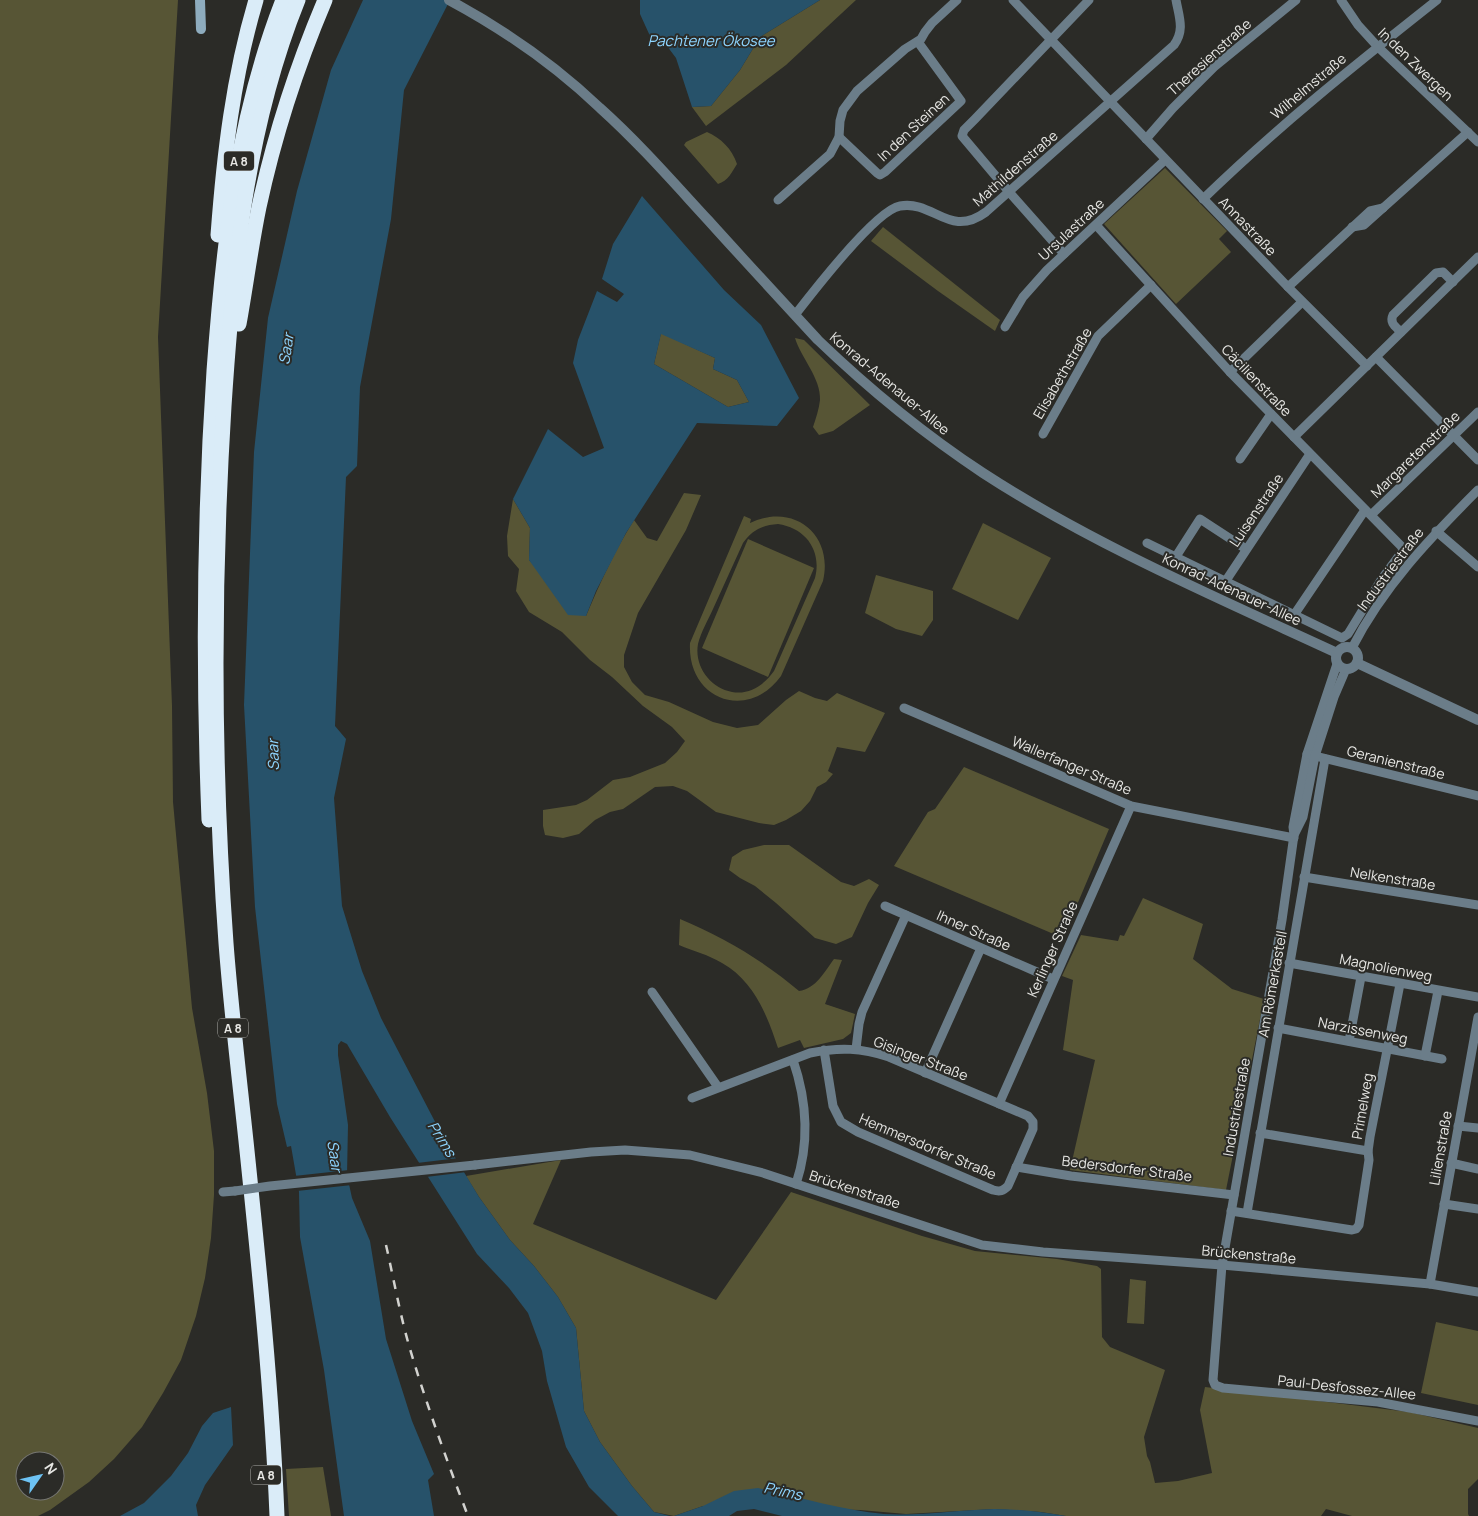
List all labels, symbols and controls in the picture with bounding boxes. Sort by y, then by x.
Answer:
street label: Theresienstraße [1163,14,1255,100]
street label: In den Zwergen [1374,23,1458,105]
water label: Pachtener Ökosee [648,30,776,51]
street label: Wilhelmstraße [1266,49,1350,123]
street label: In den Steinen [873,89,953,165]
street label: Mathildenstraße [969,126,1061,210]
road number: A 8 [224,152,254,170]
street label: Annastraße [1215,192,1281,260]
street label: Ursulastraße [1034,194,1108,264]
street label: Elisabethstraße [1028,324,1096,422]
street label: Konrad-Adenauer-Allee [826,327,954,439]
water label: Saar [273,329,299,366]
street label: Cäcilienstraße [1218,340,1296,420]
street label: Margaretenstraße [1366,406,1464,502]
street label: Luisenstraße [1225,470,1287,550]
street label: Industriestraße [1352,523,1428,615]
street label: Konrad-Adenauer-Allee [1160,548,1304,630]
street label: Wallerfanger Straße [1009,731,1135,799]
water label: Saar [262,736,284,771]
street label: Geranienstraße [1345,741,1447,783]
street label: Nelkenstraße [1349,862,1437,894]
street label: Kerlinger Straße [1022,898,1082,1000]
street label: Ihner Straße [934,905,1014,955]
street label: Am Römerkastell [1253,929,1291,1039]
street label: Magnolienweg [1338,949,1434,985]
street label: Narzissenweg [1317,1012,1409,1048]
road number: A 8 [218,1018,248,1038]
street label: Gisinger Straße [871,1031,971,1085]
street label: Industriestraße [1218,1056,1254,1158]
street label: Primelweg [1347,1071,1377,1141]
street label: Hemmersdorfer Straße [857,1108,999,1184]
street label: Lilienstraße [1424,1109,1456,1187]
water label: Prims [423,1117,462,1162]
water label: Saar [322,1139,348,1176]
street label: Bedersdorfer Straße [1061,1151,1193,1185]
street label: Brückenstraße [807,1165,903,1213]
street label: Brückenstraße [1201,1240,1297,1268]
street label: Paul-Desfossez-Allee [1277,1370,1417,1404]
north arrow [15,1451,65,1501]
text: N [41,1459,62,1478]
road number: A 8 [251,1466,281,1484]
water label: Prims [762,1477,805,1506]

